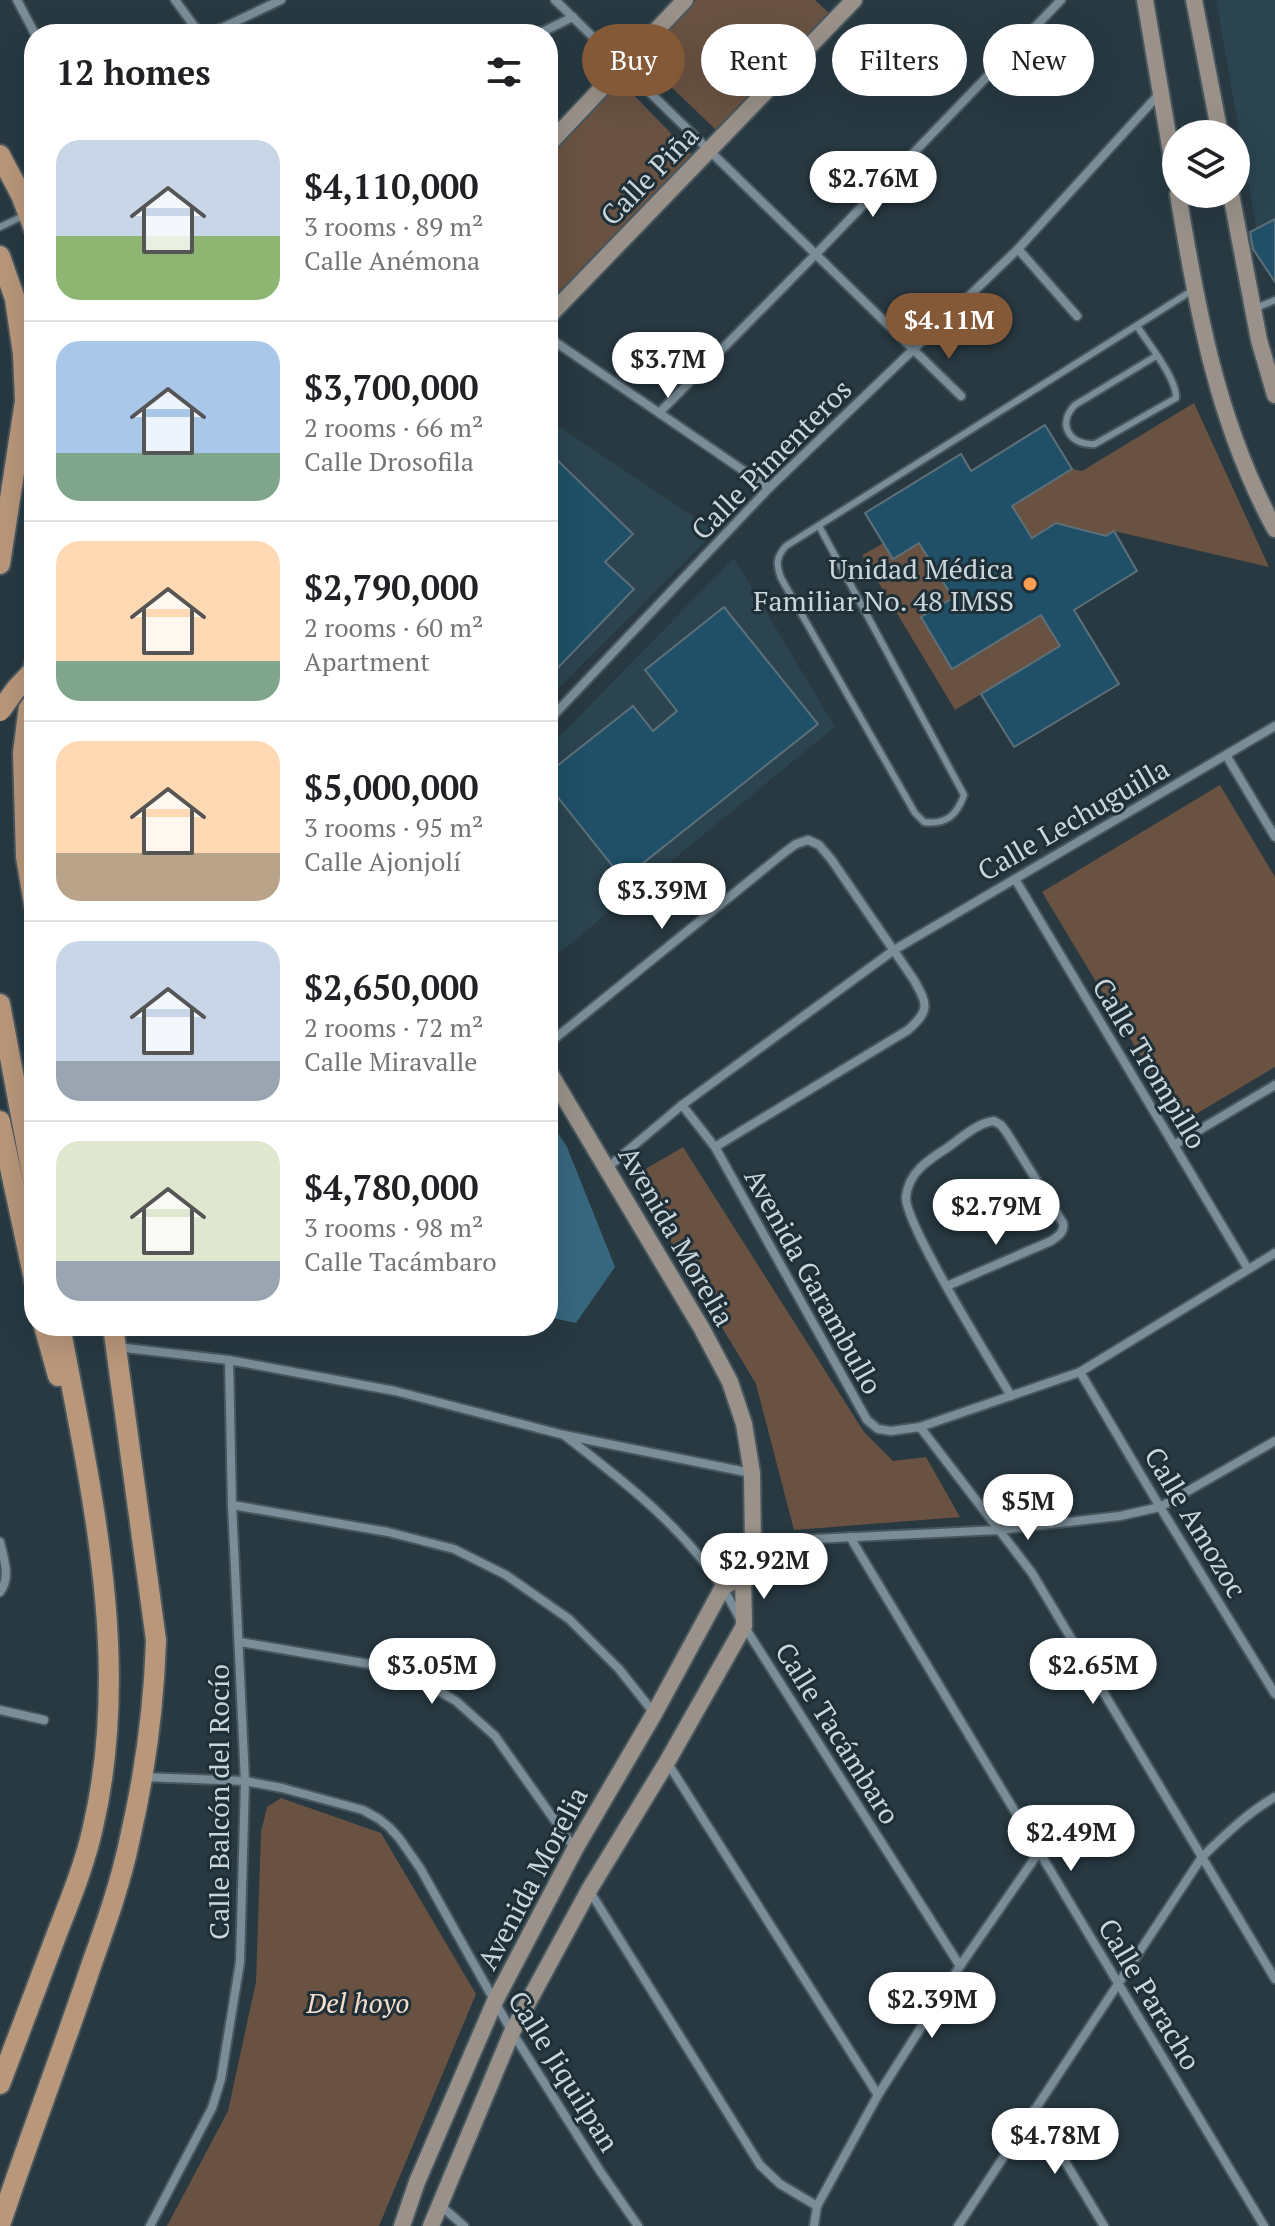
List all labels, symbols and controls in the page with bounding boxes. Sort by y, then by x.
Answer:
chip: Buy [582,24,685,96]
chip: Rent [701,24,816,96]
chip: Filters [832,24,967,96]
chip: New [983,24,1094,96]
text: 12 homes [56,50,211,95]
icon: filters [482,50,526,94]
street label: Calle Piña [592,117,706,233]
map controls [1162,120,1250,208]
button: layers [1162,120,1250,208]
pin: $2.76M [808,151,938,219]
text: $2.76M [828,160,918,194]
text: $4,110,000 [304,164,479,209]
icon: home [120,172,216,268]
text: 3 rooms · 89 m² [304,209,483,243]
text: Calle Anémona [304,243,480,277]
pin: $4.11M [884,293,1014,361]
text: $4.11M [904,302,994,336]
pin: $3.7M [612,332,724,400]
text: $3.7M [630,341,706,375]
text: $3,700,000 [304,365,479,410]
street label: Calle Pimenteros [683,371,859,547]
icon: home [120,373,216,469]
text: 2 rooms · 66 m² [304,410,483,444]
text: Calle Drosofila [304,444,474,478]
place label: Unidad Médica Familiar No. 48 IMSS [753,550,1014,619]
text: $2,790,000 [304,565,479,610]
icon: home [120,573,216,669]
marker: Unidad Médica Familiar No. 48 IMSS [1021,575,1039,593]
text: 2 rooms · 60 m² [304,610,483,644]
text: Apartment [304,644,430,678]
street label: Calle Lechuguilla [971,749,1175,889]
text: $5,000,000 [304,765,479,810]
icon: home [120,773,216,869]
text: 3 rooms · 95 m² [304,810,483,844]
text: Calle Ajonjolí [304,844,461,878]
pin: $3.39M [597,863,727,931]
text: $3.39M [617,872,707,906]
text: $2,650,000 [304,965,479,1010]
street label: Calle Trompillo [1084,971,1216,1155]
icon: home [120,973,216,1069]
text: 2 rooms · 72 m² [304,1010,483,1044]
text: Calle Miravalle [304,1044,477,1078]
street label: Avenida Morelia [610,1139,744,1333]
street label: Avenida Garambullo [737,1162,891,1400]
text: $4,780,000 [304,1165,479,1210]
icon: home [120,1173,216,1269]
pin: $2.79M [931,1179,1061,1247]
text: $2.79M [951,1188,1041,1222]
text: 3 rooms · 98 m² [304,1210,483,1244]
text: Calle Tacámbaro [304,1244,497,1278]
street label: Calle Amozoc [1136,1440,1256,1604]
pin: $5M [989,1474,1067,1542]
text: $5M [1001,1483,1055,1517]
pin: $2.92M [699,1533,829,1601]
text: $2.92M [719,1542,809,1576]
street label: Calle Tacámbaro [767,1635,909,1831]
pin: $3.05M [367,1638,497,1706]
pin: $2.65M [1028,1638,1158,1706]
text: $3.05M [387,1647,477,1681]
text: $2.65M [1048,1647,1138,1681]
street label: Calle Balcón del Rocío [200,1664,237,1940]
street label: Avenida Morelia [468,1780,596,1976]
pin: $2.49M [1006,1805,1136,1873]
text: $2.49M [1026,1814,1116,1848]
street label: Calle Paracho [1090,1911,1210,2077]
pin: $2.39M [867,1972,997,2040]
text: $2.39M [887,1981,977,2015]
park label: Del hoyo [305,1984,410,2021]
street label: Calle Jiquilpan [500,1984,628,2159]
pin: $4.78M [990,2108,1120,2176]
text: $4.78M [1010,2117,1100,2151]

